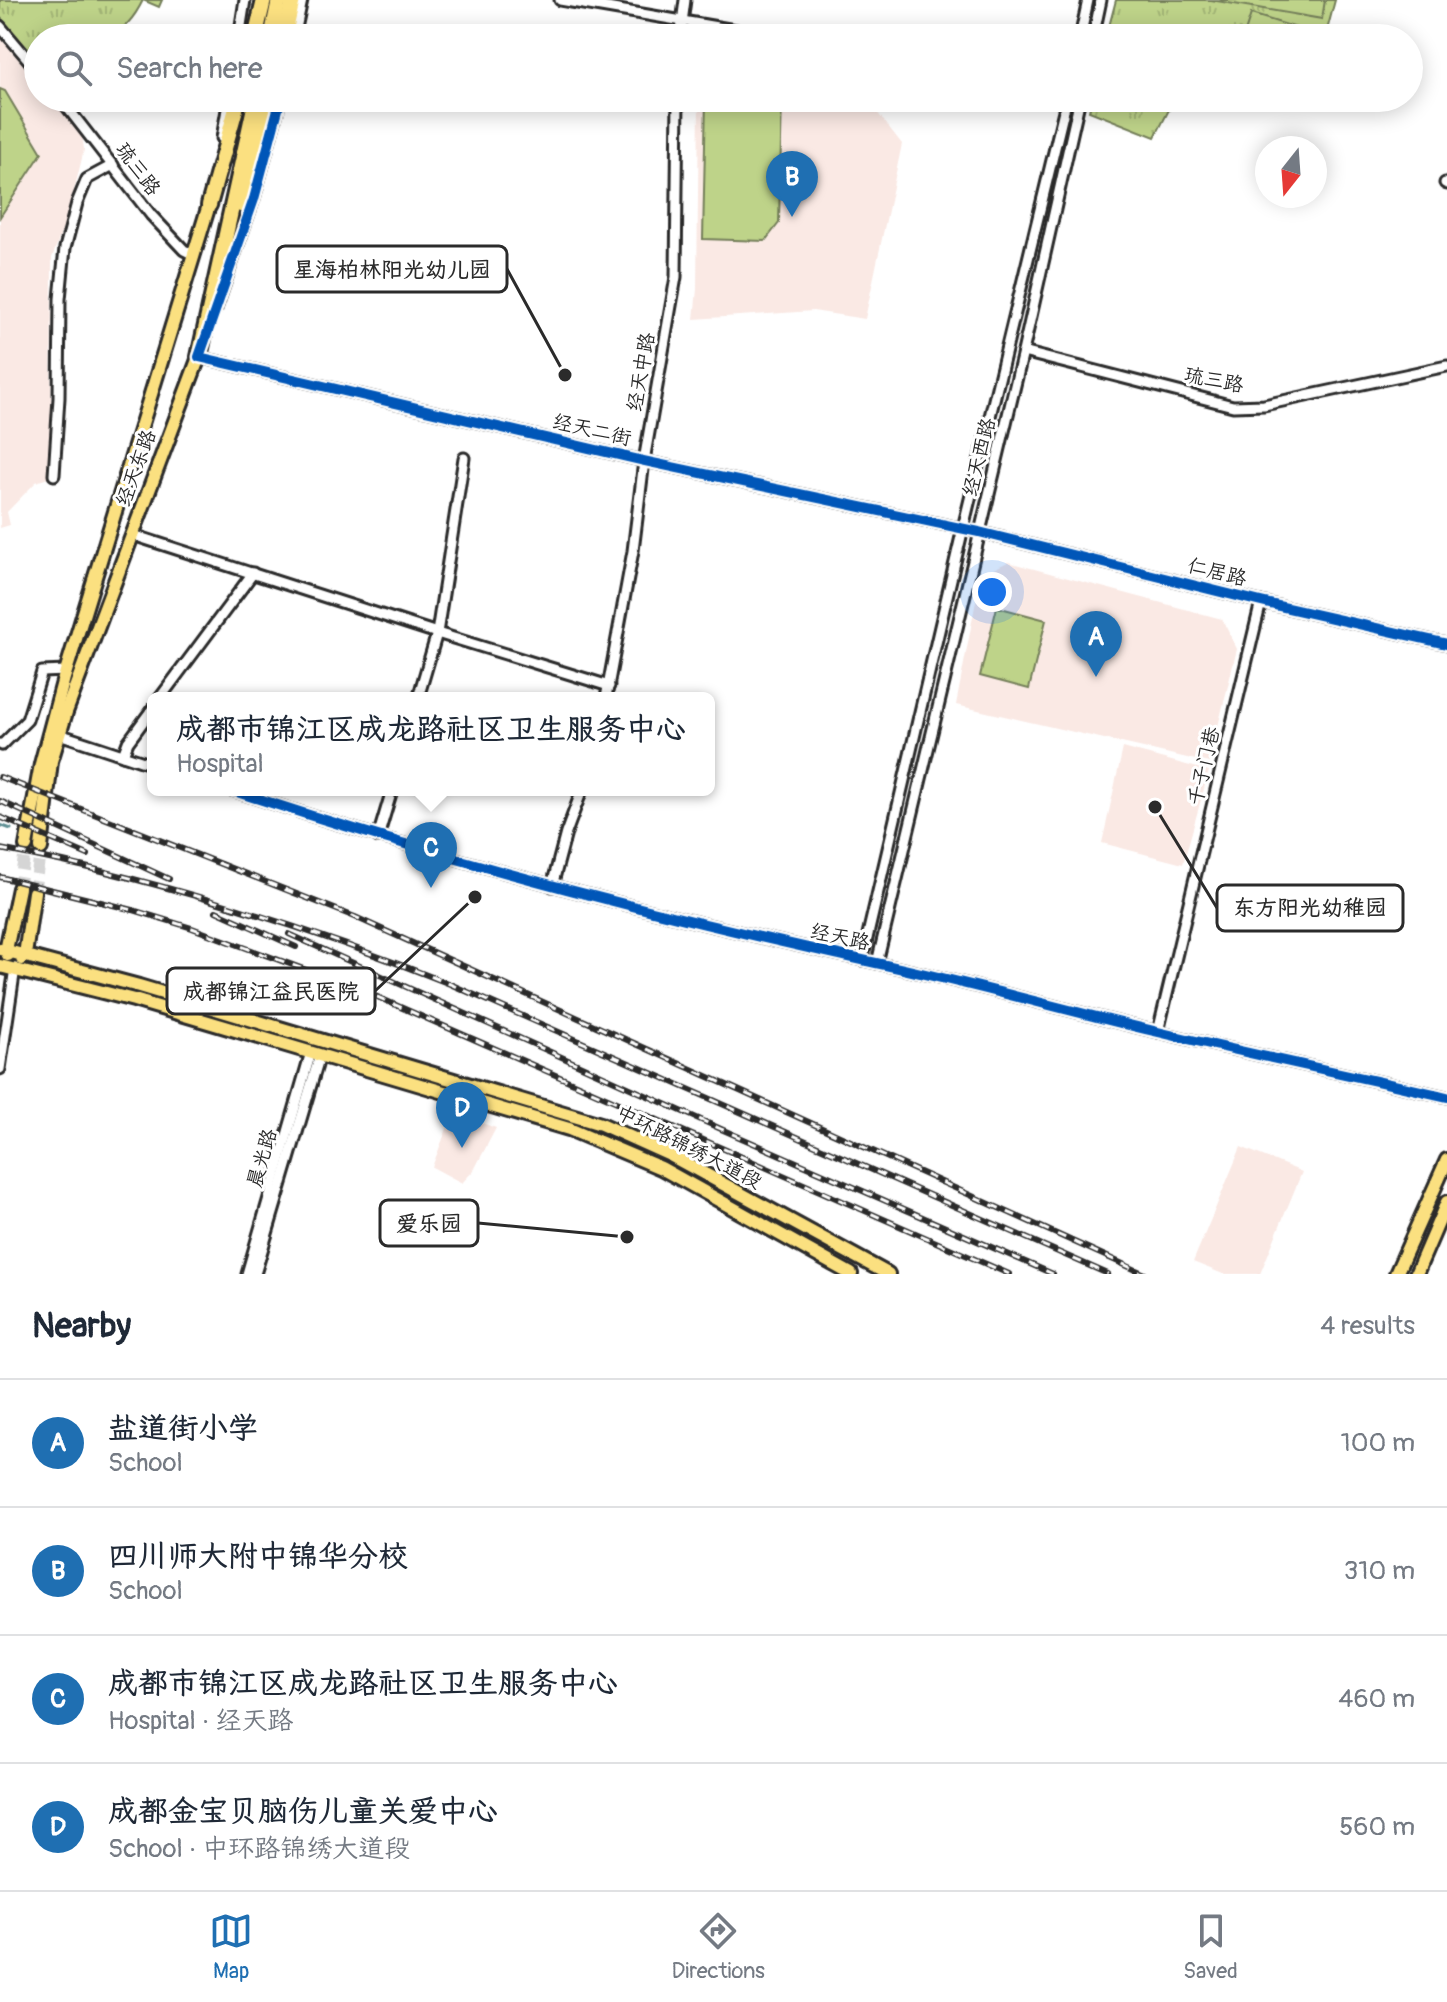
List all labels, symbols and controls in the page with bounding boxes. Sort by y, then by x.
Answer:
search box [24,24,1423,112]
icon: search [52,46,96,90]
text: Search here [116,50,263,87]
north arrow [1255,136,1327,208]
street label: 琉三路 [110,138,167,201]
pin: B [766,151,818,217]
callout: 星海柏林阳光幼儿园 [277,246,507,292]
text: 星海柏林阳光幼儿园 [293,256,491,284]
street label: 经天中路 [622,329,660,414]
street label: 琉三路 [1182,362,1247,398]
street label: 经天二街 [550,409,634,451]
street label: 经天西路 [957,414,1001,499]
street label: 经天东路 [111,425,162,510]
street label: 仁居路 [1185,553,1250,592]
your location [972,572,1012,612]
pin: A [1070,611,1122,677]
popup [147,692,715,796]
text: 成都市锦江区成龙路社区卫生服务中心 [176,711,686,748]
street label: 千子门巷 [1183,723,1225,808]
text: Hospital [176,748,264,780]
pin: C [405,822,457,888]
callout: 东方阳光幼稚园 [1217,885,1403,931]
text: 东方阳光幼稚园 [1233,894,1387,922]
street label: 经天路 [808,919,873,956]
callout: 成都锦江益民医院 [167,968,375,1014]
text: 成都锦江益民医院 [183,978,359,1006]
pin: D [436,1082,488,1148]
street label: 中环路锦绣大道段 [612,1100,766,1194]
street label: 晨光路 [242,1125,283,1190]
callout: 爱乐园 [380,1200,478,1246]
text: 爱乐园 [396,1210,462,1238]
text: Nearby [32,1305,131,1348]
text: 4 results [1320,1310,1415,1342]
text: 盐道街小学 [108,1410,258,1447]
text: A [50,1427,66,1459]
text: 100 m [1341,1427,1415,1459]
text: School [108,1447,183,1479]
text: 四川师大附中锦华分校 [108,1538,408,1575]
text: B [51,1555,65,1587]
text: 310 m [1344,1555,1415,1587]
text: School [108,1575,183,1607]
text: 成都市锦江区成龙路社区卫生服务中心 [108,1665,618,1702]
text: C [50,1683,66,1715]
text: 460 m [1338,1683,1415,1715]
text: Hospital · 经天路 [108,1705,293,1737]
text: 成都金宝贝脑伤儿童关爱中心 [108,1793,498,1830]
text: D [50,1811,66,1843]
text: 560 m [1339,1811,1415,1843]
text: School · 中环路锦绣大道段 [108,1833,410,1865]
tab: Map [209,1909,253,1985]
tab: Directions [672,1909,765,1985]
tab: Saved [1183,1909,1238,1985]

